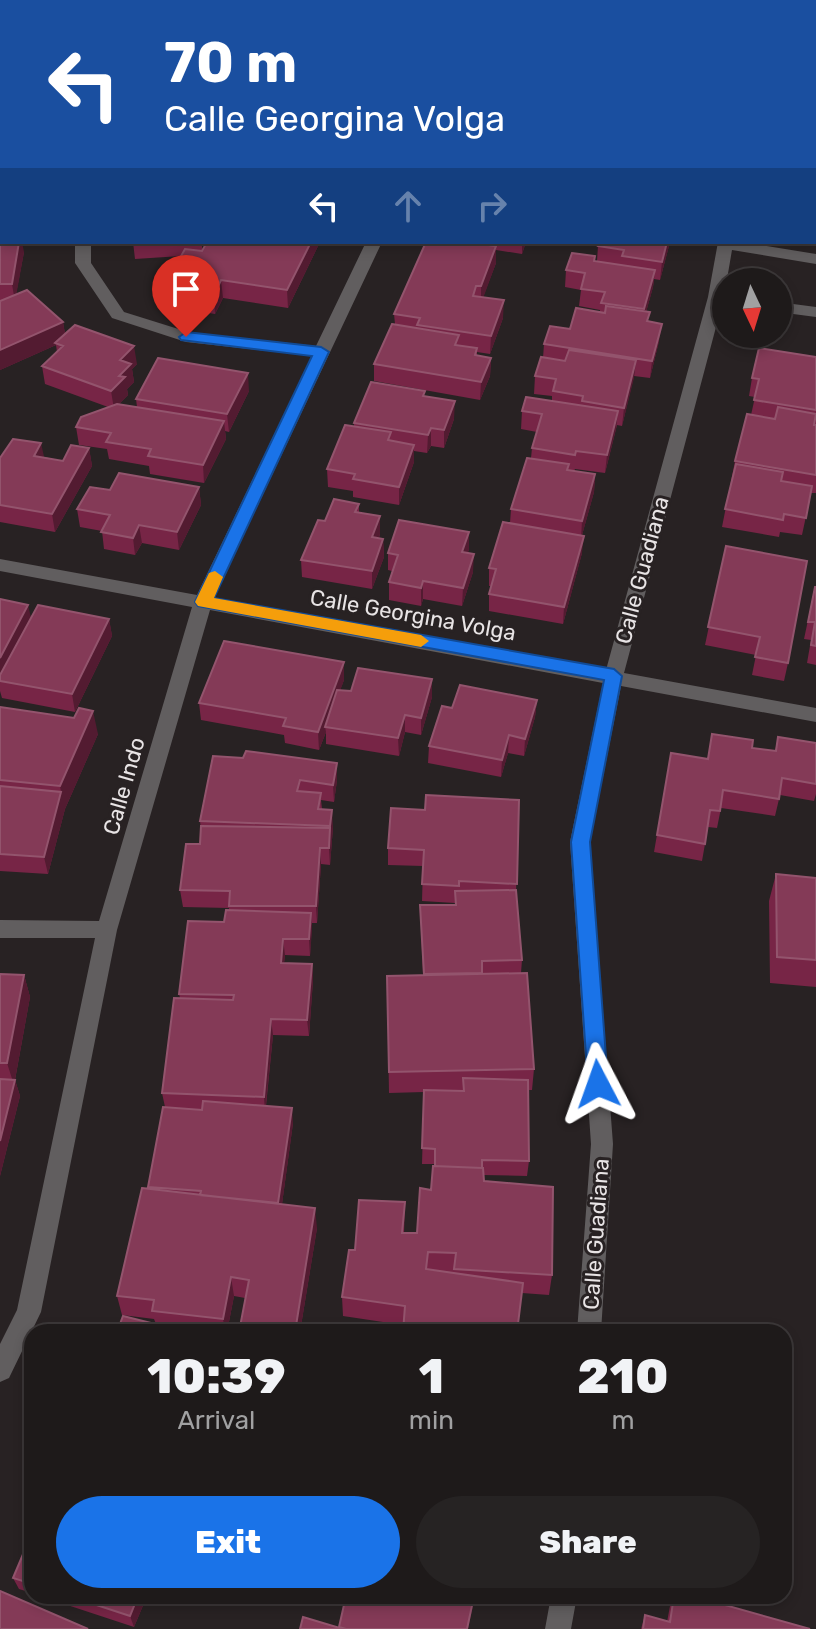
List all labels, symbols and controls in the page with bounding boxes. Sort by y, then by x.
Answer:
text: 70 m [164,30,297,96]
icon: left [32,32,136,136]
text: Calle Georgina Volga [164,97,505,140]
icon: left [302,184,346,228]
icon: ahead [386,184,430,228]
icon: right [470,184,514,228]
pin [152,255,220,337]
icon: arrive [164,267,208,311]
north arrow [712,268,792,348]
map controls [712,268,792,348]
street label: Calle Guadiana [609,493,675,647]
street label: Calle Georgina Volga [308,584,518,646]
street label: Calle Indo [97,734,151,838]
position arrow [556,1042,640,1126]
street label: Calle Guadiana [577,1157,615,1311]
text: 10:39 [147,1348,286,1405]
text: 1 [419,1348,444,1405]
text: 210 [577,1348,669,1405]
text: Arrival [177,1405,255,1436]
text: min [409,1405,454,1436]
text: m [611,1405,635,1436]
button: Exit [56,1496,400,1588]
button: Share [416,1496,760,1588]

